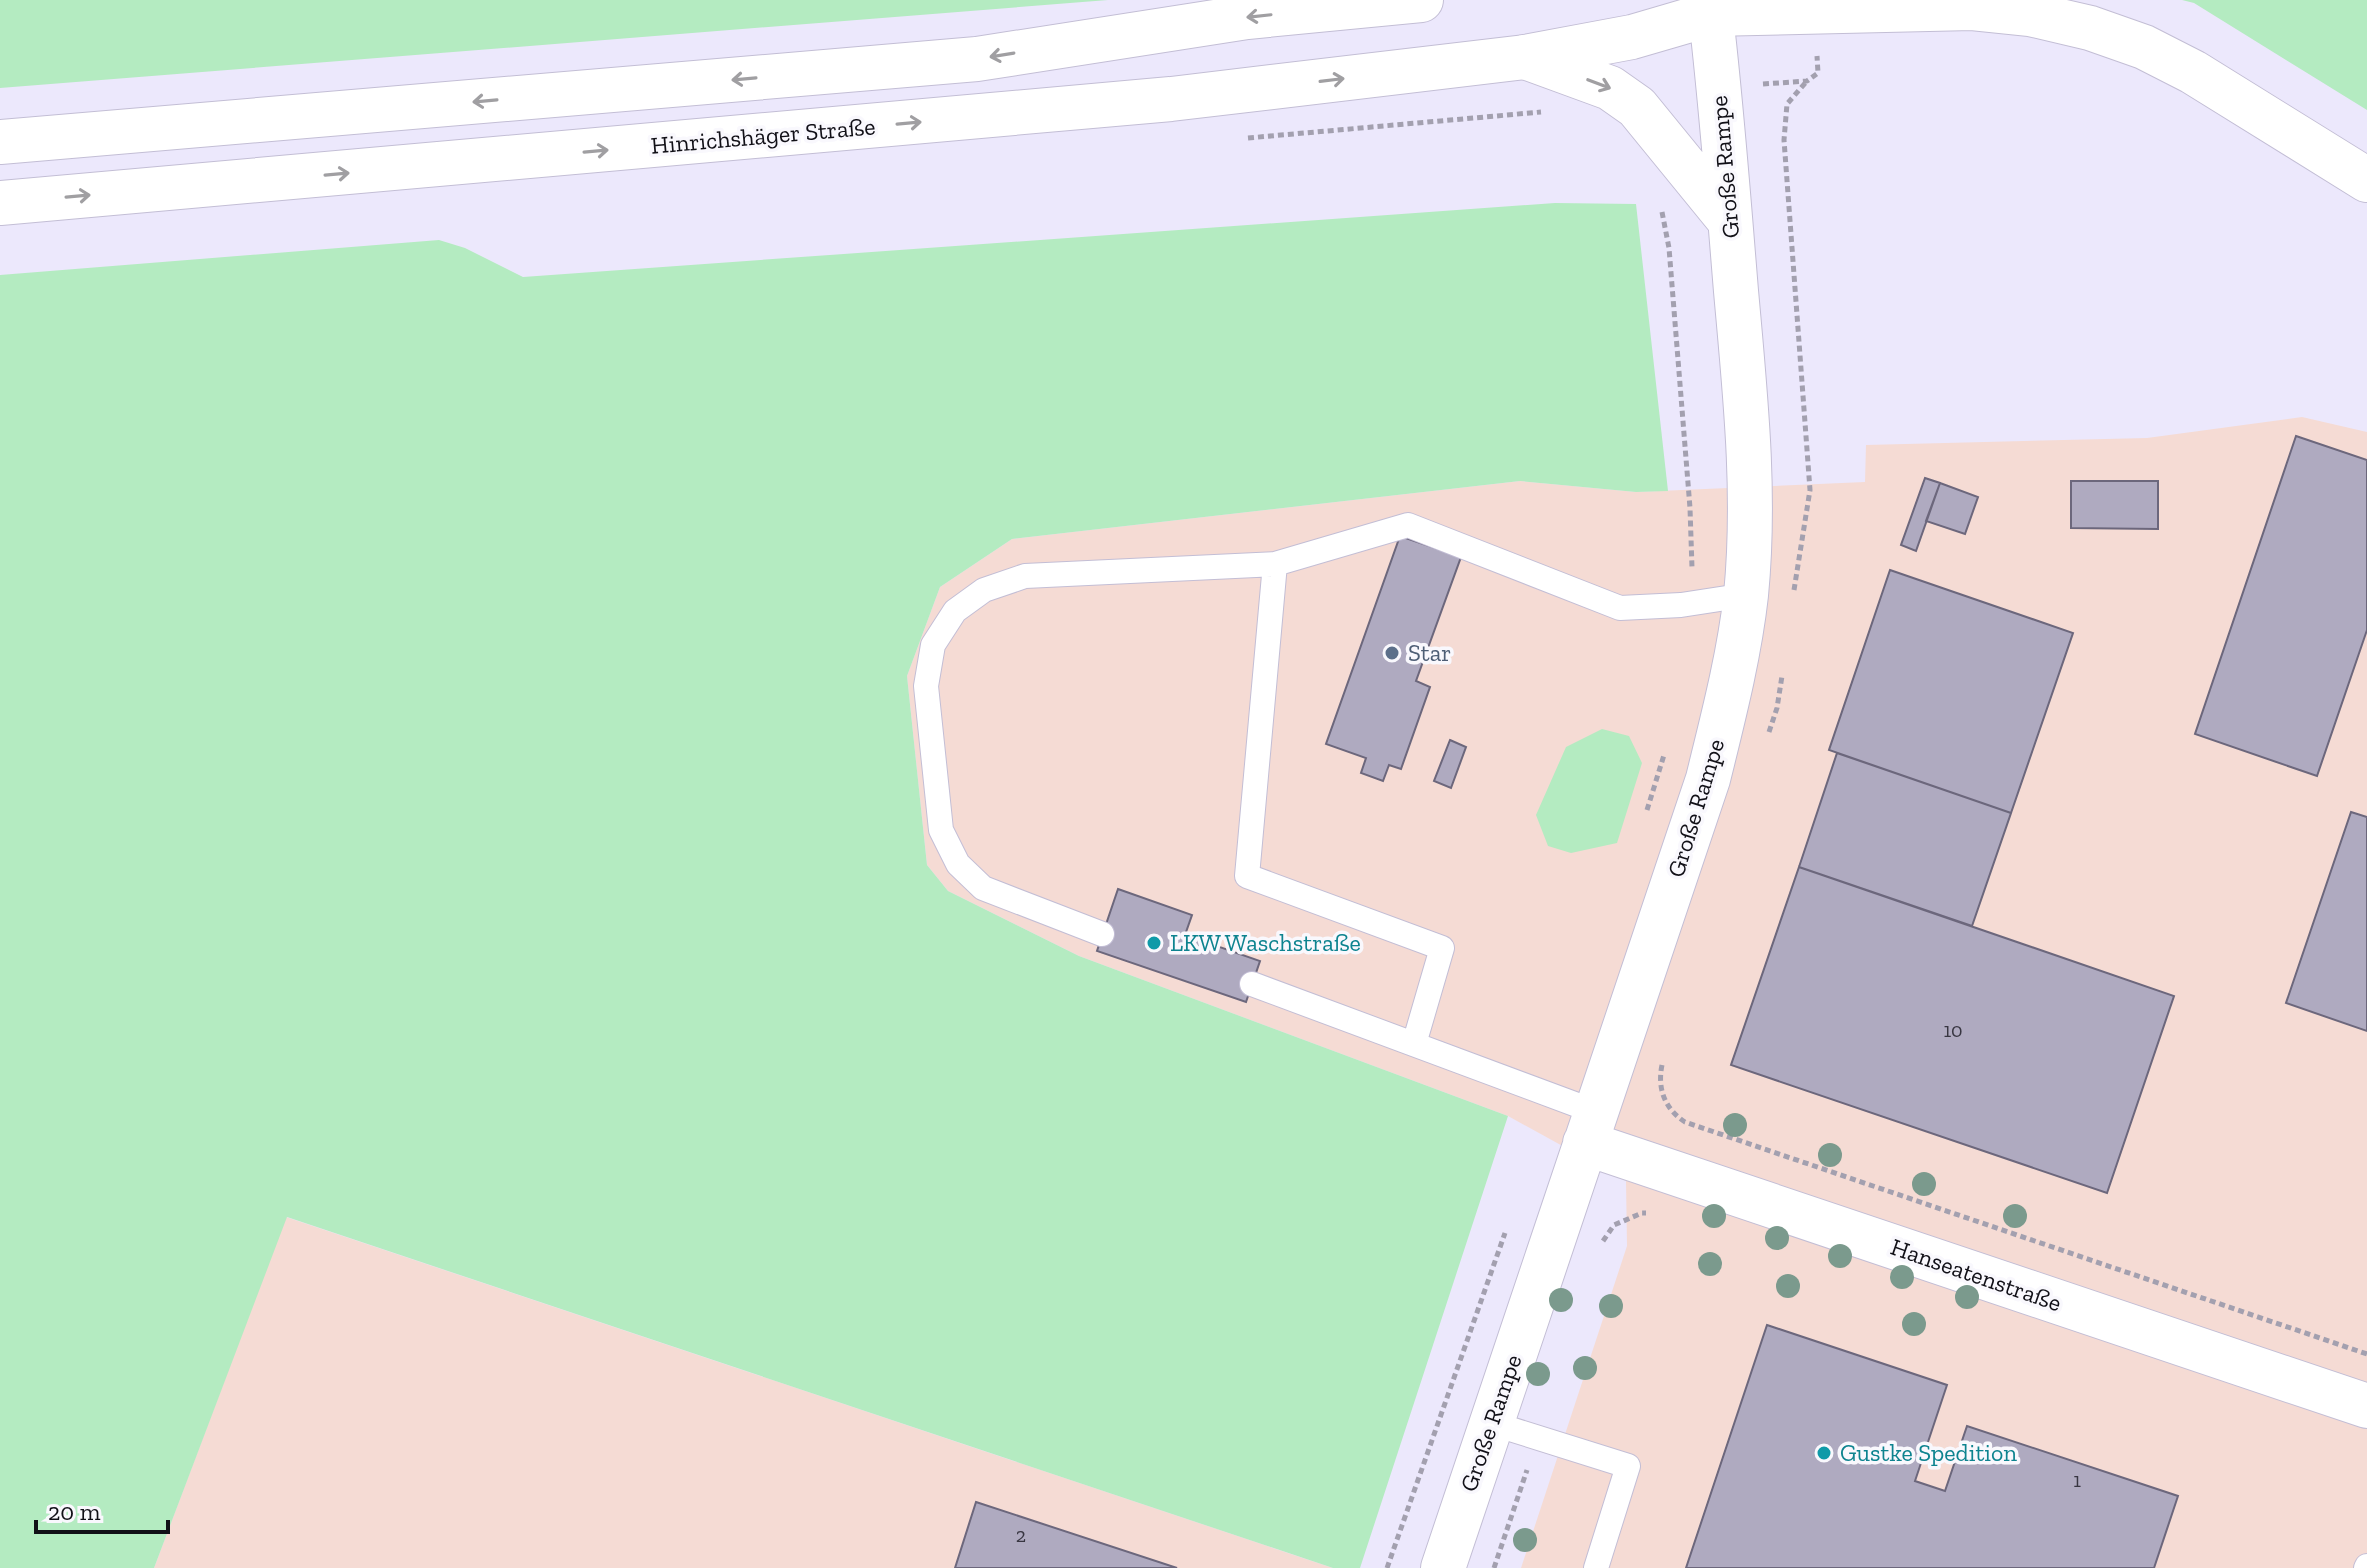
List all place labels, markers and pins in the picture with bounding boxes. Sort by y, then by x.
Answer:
place label: Star [1408,638,1451,667]
marker: Star [1383,644,1401,662]
place label: LKW Waschstraße [1170,928,1361,957]
marker: LKW Waschstraße [1145,934,1163,952]
place label: Gustke Spedition [1840,1438,2017,1467]
marker: Gustke Spedition [1815,1444,1833,1462]

